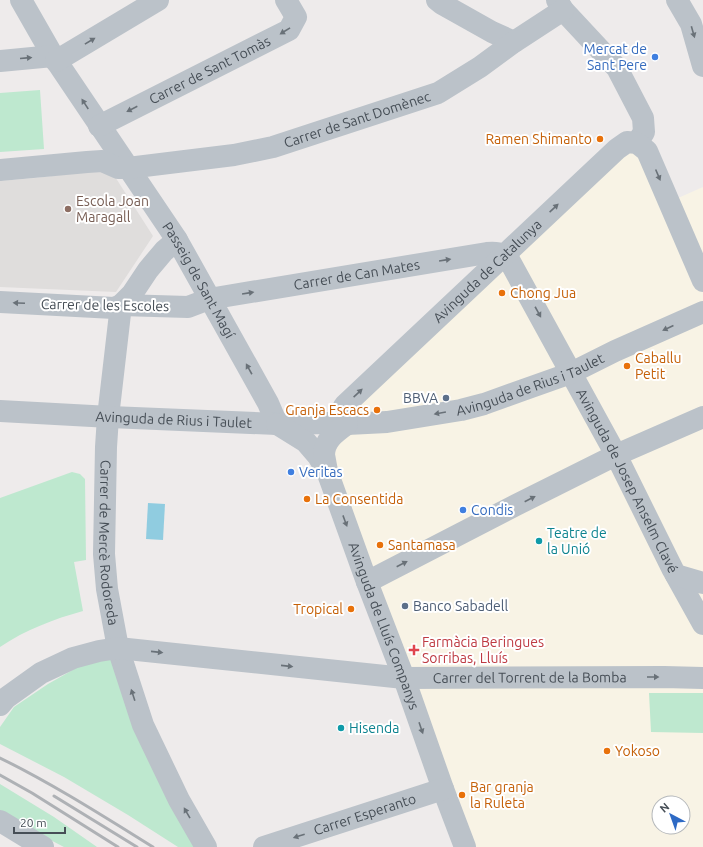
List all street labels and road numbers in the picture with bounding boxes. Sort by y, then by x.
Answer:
street label: Carrer de Sant Tomàs [146,33,273,107]
street label: Carrer de Sant Domènec [282,88,433,151]
street label: Avinguda de Catalunya [430,216,545,326]
street label: Passeig de Sant Magí [159,219,239,342]
street label: Carrer de Can Mates [292,256,421,293]
street label: Carrer de les Escoles [41,296,169,314]
street label: Avinguda de Rius i Taulet [455,350,607,419]
street label: Avinguda de Josep Anselm Clavé [573,386,681,576]
street label: Avinguda de Rius i Taulet [95,408,253,431]
street label: Carrer de Mercè Rodoreda [96,460,122,627]
street label: Avinguda de Lluís Companys [345,540,422,712]
street label: Carrer del Torrent de la Bomba [433,669,627,686]
street label: Carrer Esperanto [312,790,418,838]

